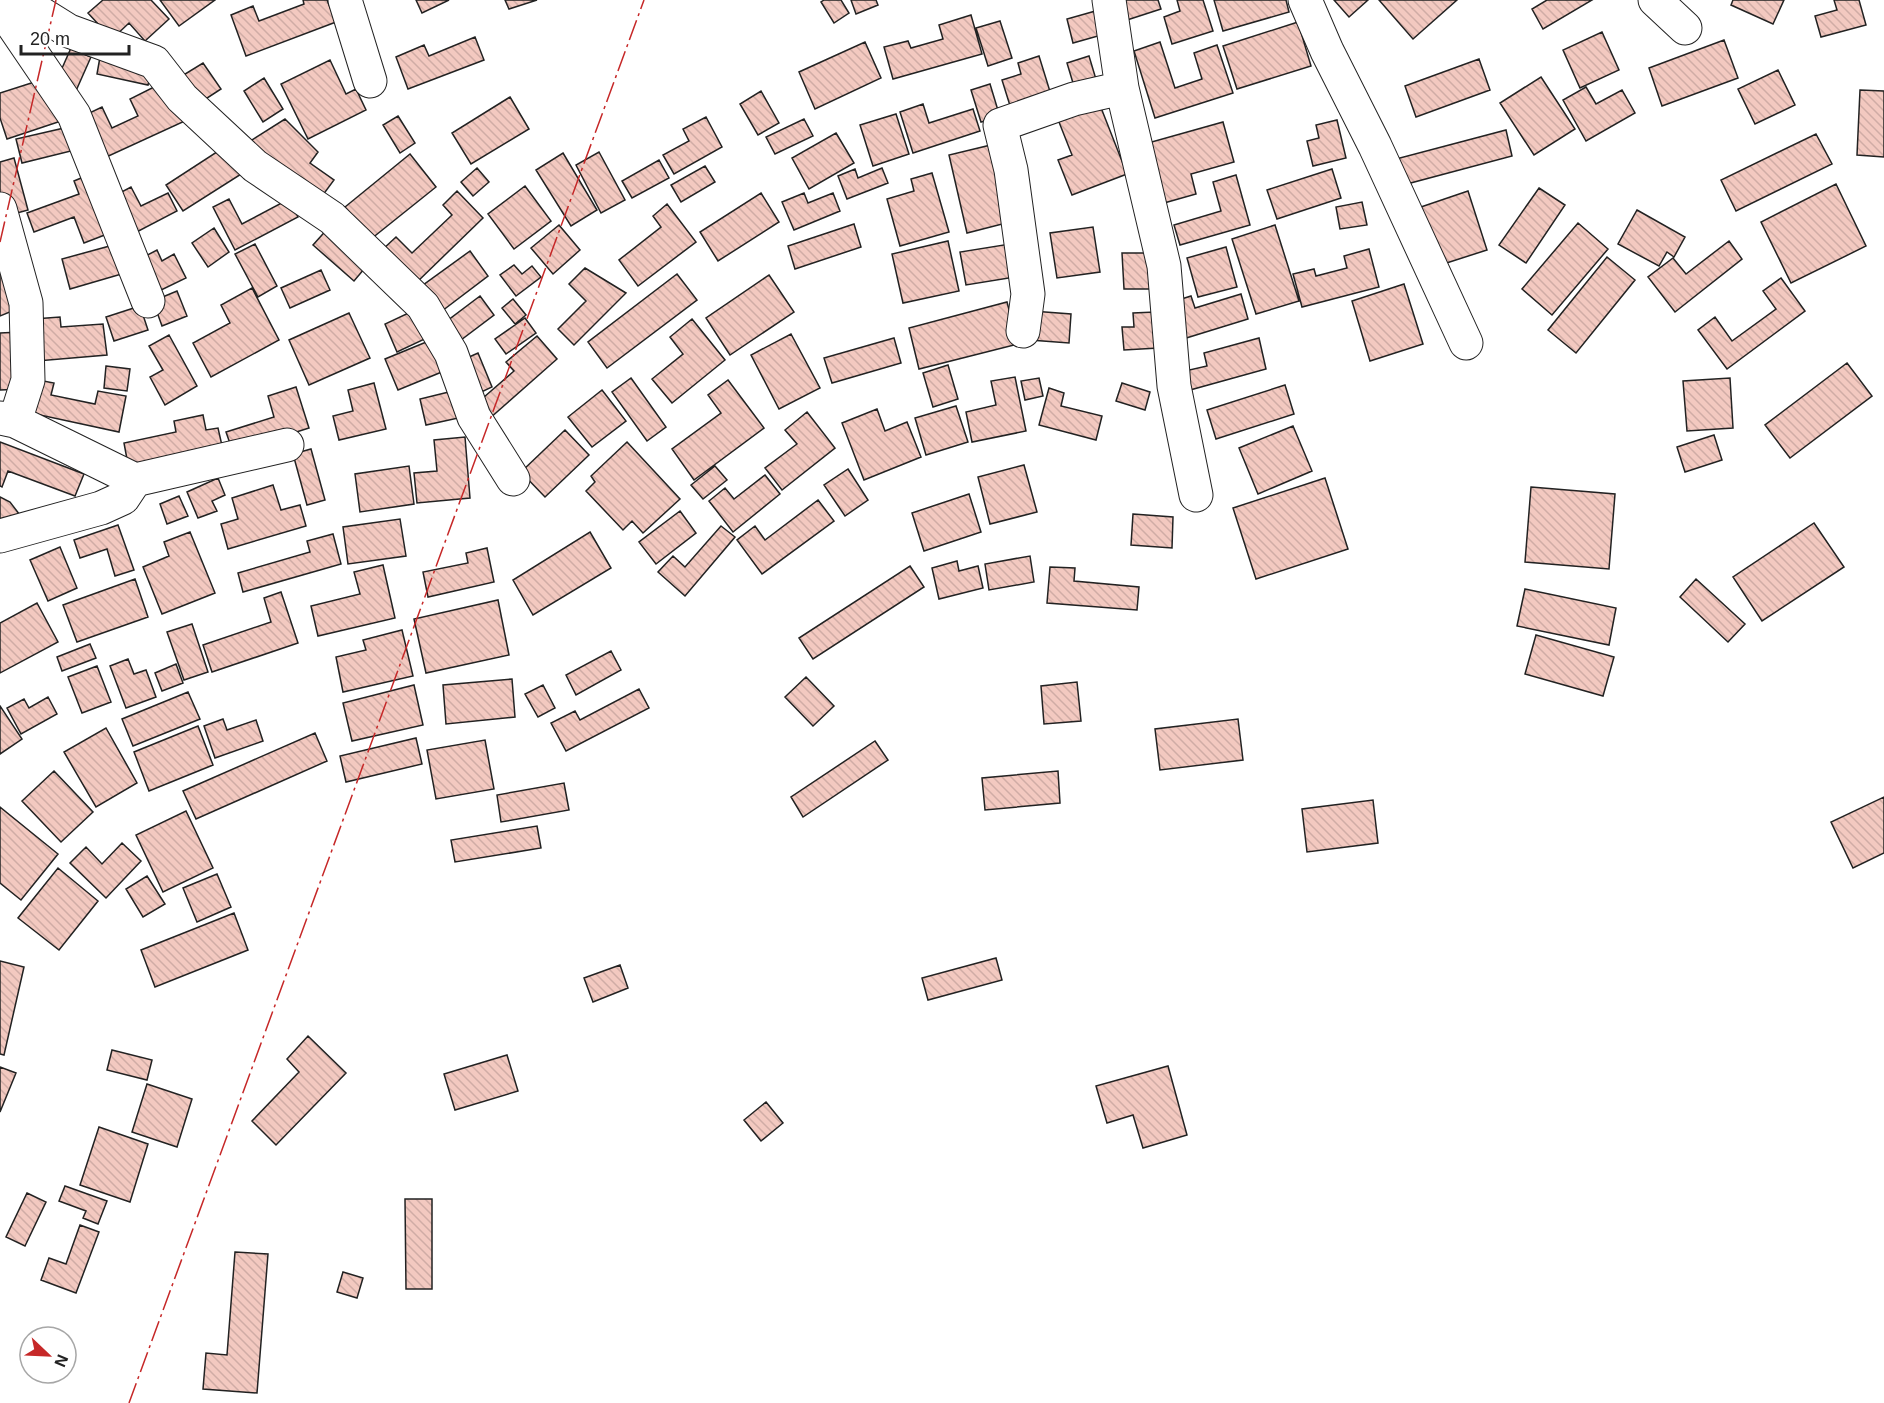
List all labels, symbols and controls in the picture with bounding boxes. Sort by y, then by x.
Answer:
scale bar [21,18,129,56]
text: 20 m [30,29,70,49]
north arrow [18,1325,78,1385]
text: N [51,1352,71,1369]

